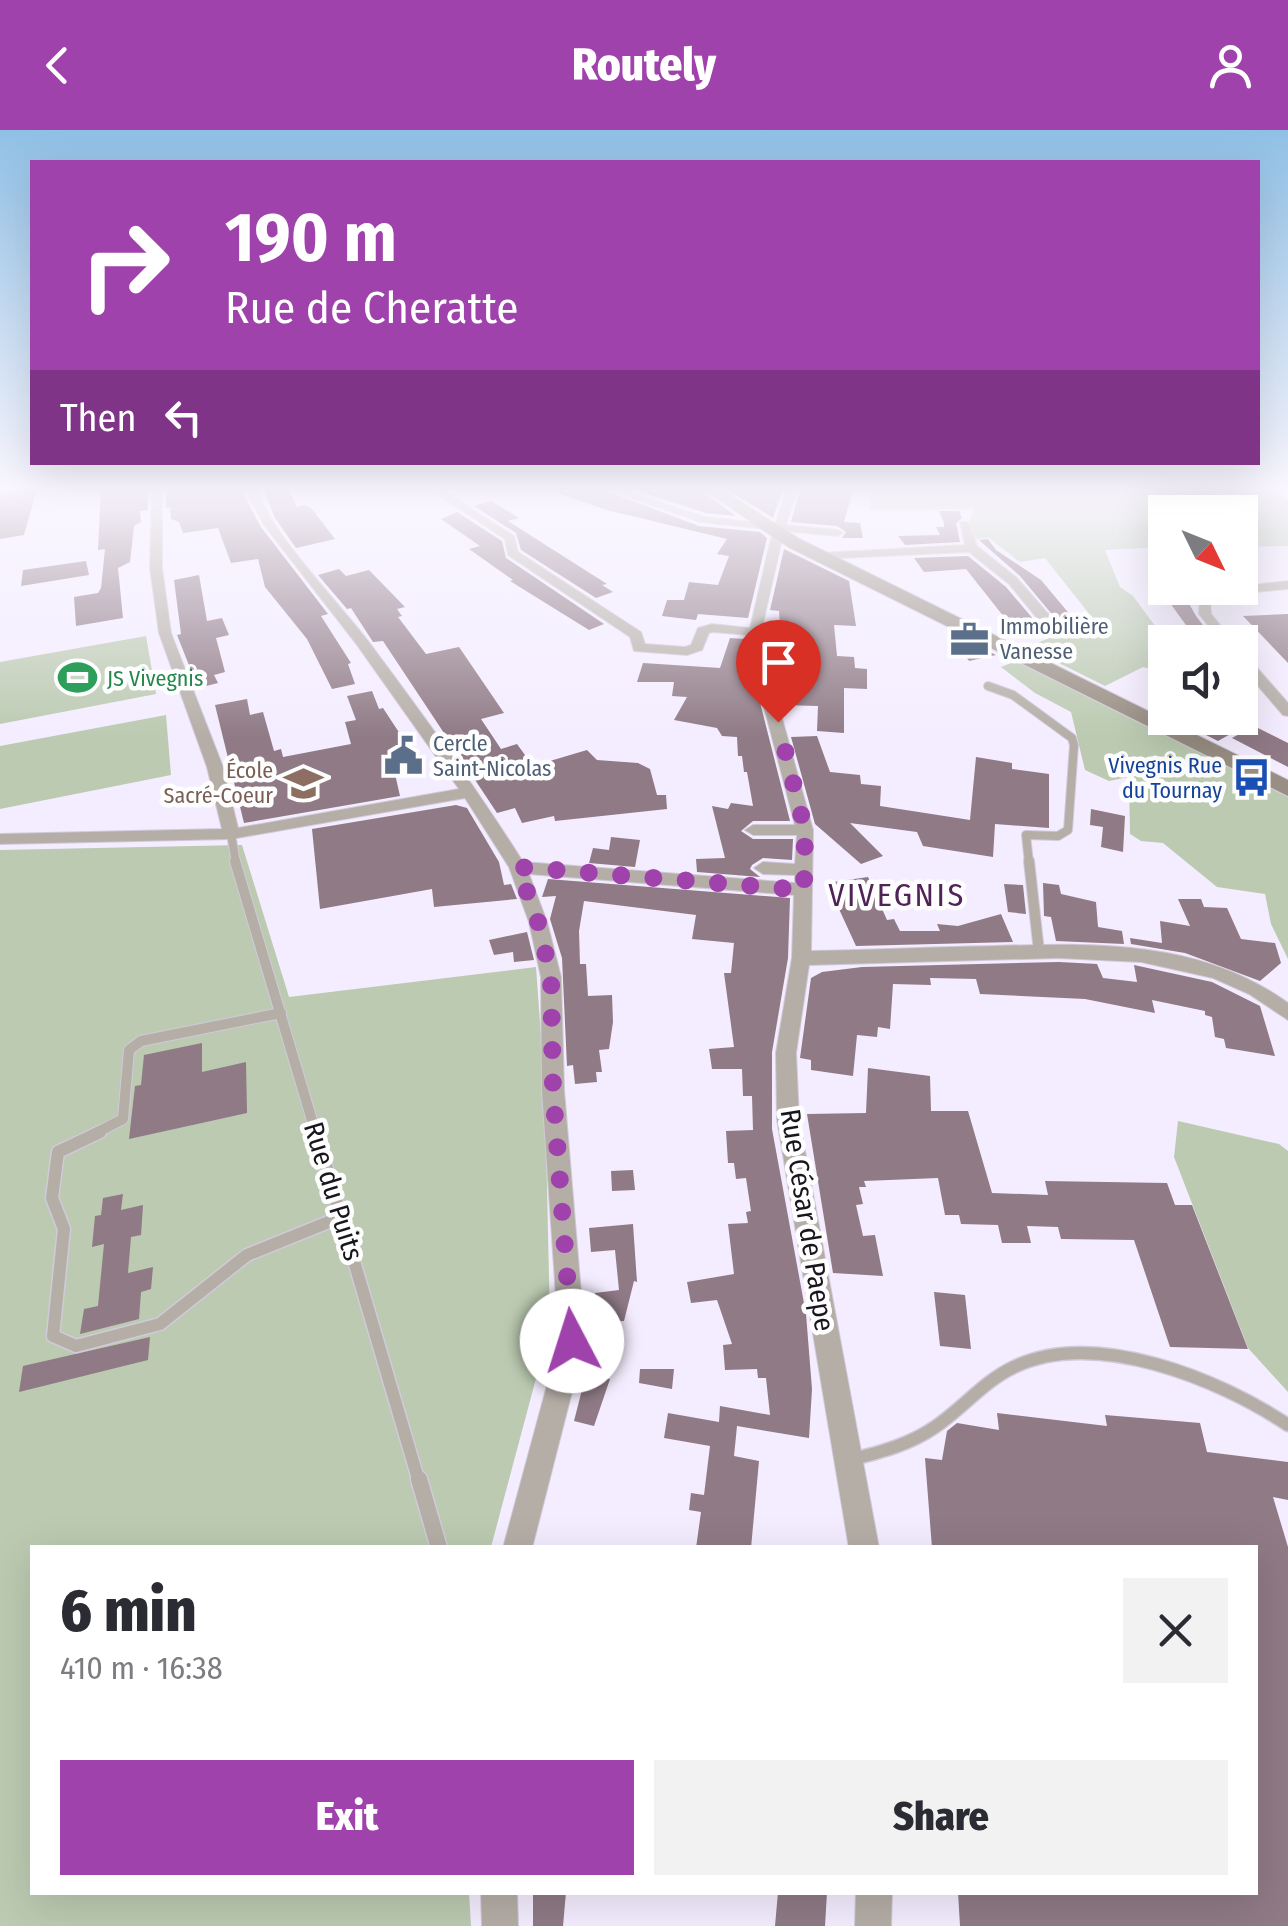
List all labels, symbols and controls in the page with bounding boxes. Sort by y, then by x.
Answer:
icon: back [30,38,85,93]
text: Routely [572,38,716,92]
icon: person [1203,38,1258,93]
text: 190 m [225,196,397,280]
icon: right [60,200,190,330]
text: Rue de Cheratte [225,281,519,335]
icon: left [156,390,211,445]
text: Then [60,395,136,441]
north arrow [1148,495,1258,605]
map controls [1148,495,1258,735]
place label: Immobilière Vanesse [1000,613,1109,665]
office icon: Immobilière Vanesse [949,618,991,660]
pin [736,620,821,723]
button: sound [1148,625,1258,735]
icon: arrive [751,635,806,690]
sports icon: JS Vivegnis [56,657,98,699]
place label: JS Vivegnis [107,665,203,692]
place label: Cercle Saint-Nicolas [433,730,551,782]
public building icon: Cercle Saint-Nicolas [382,735,424,777]
place label: Vivegnis Rue du Tournay [1108,752,1222,804]
place label: École Sacré-Coeur [163,757,273,809]
bus stop icon: Vivegnis Rue du Tournay [1231,757,1273,799]
school or university icon: École Sacré-Coeur [282,762,324,804]
district label: VIVEGNIS [828,876,966,914]
street label: Rue César de Paepe [774,1107,841,1334]
street label: Rue du Puits [297,1118,370,1265]
position arrow [520,1289,624,1393]
text: 6 min [60,1575,197,1647]
button: close [1123,1578,1228,1683]
text: 410 m · 16:38 [60,1649,223,1687]
button: Exit [60,1760,634,1875]
button: Share [654,1760,1228,1875]

